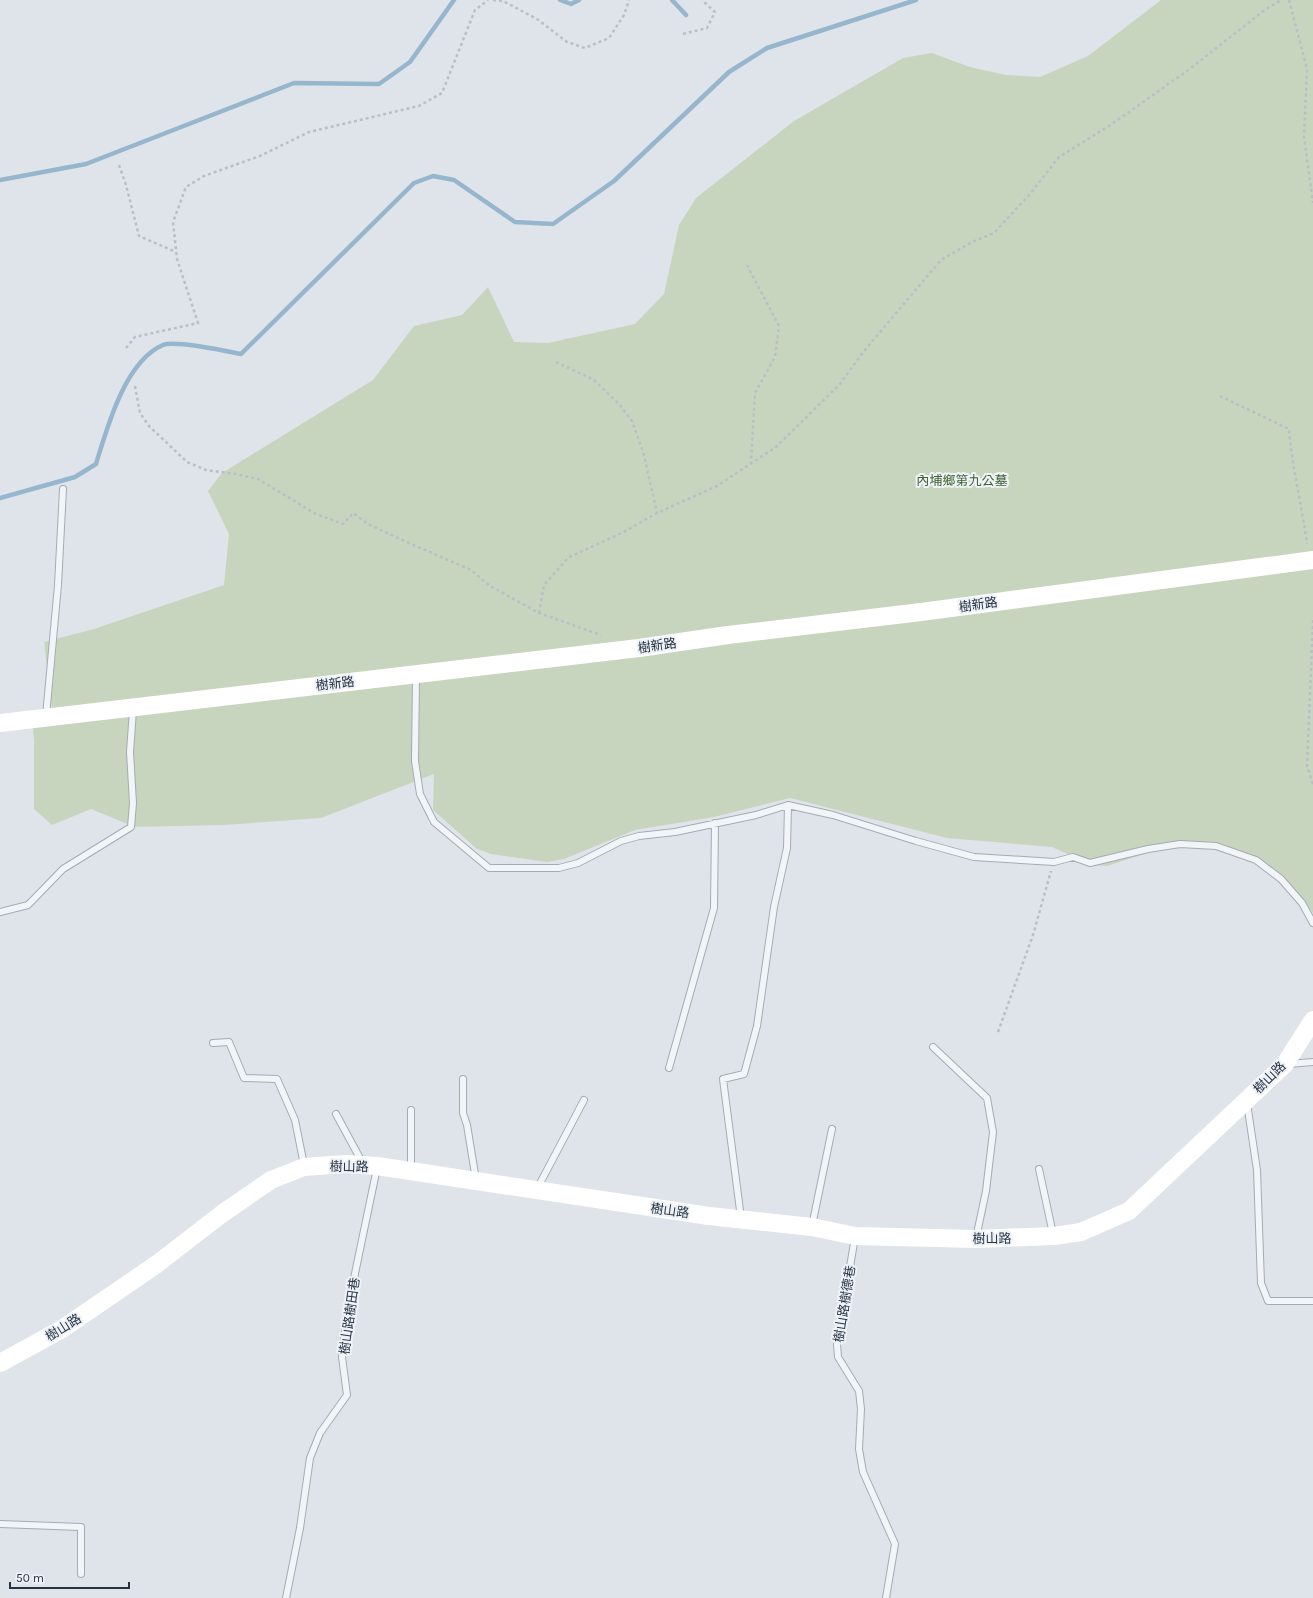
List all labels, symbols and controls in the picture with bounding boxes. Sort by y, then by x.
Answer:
park label: 內埔鄉第九公墓 [916,473,1008,488]
street label: 樹新路 [958,594,998,615]
street label: 樹新路 [637,635,677,656]
street label: 樹新路 [315,674,355,693]
street label: 樹山路 [1250,1058,1288,1096]
street label: 樹山路 [329,1159,369,1174]
street label: 樹山路 [650,1200,690,1221]
street label: 樹山路 [972,1231,1012,1246]
street label: 樹山路樹德巷 [831,1264,858,1344]
street label: 樹山路樹田巷 [337,1276,362,1356]
street label: 樹山路 [43,1311,84,1344]
scale bar [10,1564,129,1590]
text: 50 m [16,1571,44,1585]

